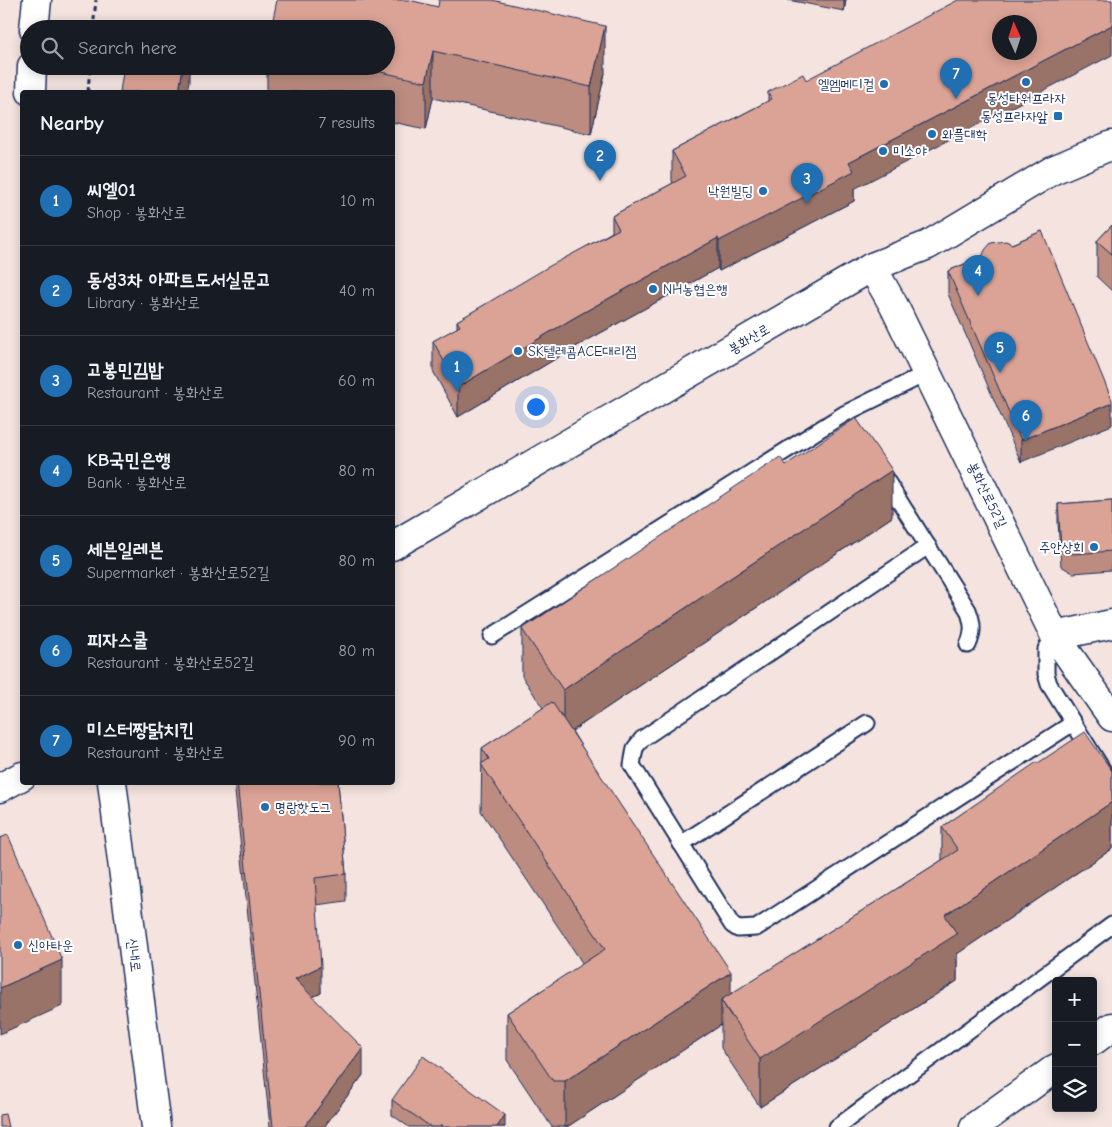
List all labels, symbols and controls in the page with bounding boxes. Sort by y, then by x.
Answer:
north arrow [992,15,1037,60]
search box [20,20,395,75]
icon: search [38,34,66,62]
text: Search here [78,37,177,59]
pin: 7 [940,58,972,99]
place label: 엘엠메디컬 [818,76,874,93]
marker: 동성타워프라자 [1020,76,1032,88]
marker: 엘엠메디컬 [878,78,890,90]
place label: 동성타워프라자 [987,90,1066,107]
place label: 동성프라자앞 [980,108,1048,125]
marker: 동성프라자앞 [1052,110,1064,122]
text: Nearby [40,111,104,135]
text: 7 results [318,114,375,132]
place label: 와플대학 [942,126,987,143]
marker: 와플대학 [926,128,938,140]
pin: 2 [584,140,616,181]
place label: 미소야 [893,143,928,160]
marker: 미소야 [877,145,889,157]
pin: 3 [791,163,823,204]
text: 씨엘01 [87,179,136,201]
place label: 낙원빌딩 [708,183,753,200]
marker: 낙원빌딩 [757,185,769,197]
text: 1 [53,192,59,210]
text: 10 m [340,192,375,210]
text: Shop · 봉화산로 [87,204,186,222]
pin: 4 [962,255,994,296]
text: 동성3차 아파트도서실문고 [87,269,271,291]
place label: NH농협은행 [663,281,727,298]
text: 2 [52,282,60,300]
text: 40 m [339,282,375,300]
marker: NH농협은행 [647,283,659,295]
text: Library · 봉화산로 [87,294,200,312]
street label: 봉화산로 [725,320,773,358]
pin: 5 [984,332,1016,373]
place label: SK텔레콤ACE대리점 [528,343,636,360]
marker: SK텔레콤ACE대리점 [512,345,524,357]
pin: 1 [441,351,473,392]
text: 고봉민김밥 [87,359,163,381]
text: 3 [52,372,60,390]
text: 60 m [338,372,375,390]
text: Restaurant · 봉화산로 [87,384,224,402]
your location [523,394,549,420]
pin: 6 [1010,400,1042,441]
text: KB국민은행 [87,449,170,471]
street label: 봉화산로52길 [964,459,1011,531]
text: 4 [52,462,60,480]
text: 80 m [338,462,375,480]
text: Bank · 봉화산로 [87,474,187,492]
text: 세븐일레븐 [87,539,163,561]
place label: 주안상회 [1039,539,1084,556]
marker: 주안상회 [1088,541,1100,553]
text: 5 [52,552,60,570]
text: 80 m [338,552,375,570]
text: Supermarket · 봉화산로52길 [87,564,270,582]
text: 피자스쿨 [87,629,148,651]
text: 6 [52,642,60,660]
text: 80 m [338,642,375,660]
text: Restaurant · 봉화산로52길 [87,654,254,672]
text: 미스터짱닭치킨 [87,719,194,741]
text: 7 [52,732,60,750]
text: 90 m [338,732,375,750]
text: Restaurant · 봉화산로 [87,744,224,762]
place label: 명랑핫도그 [275,799,331,816]
marker: 명랑핫도그 [259,801,271,813]
place label: 신아타운 [28,937,73,954]
street label: 신내로 [124,937,144,973]
marker: 신아타운 [12,939,24,951]
map controls [1052,977,1097,1112]
button: + [1052,977,1097,1022]
button: − [1052,1022,1097,1067]
button: layers [1052,1067,1097,1112]

